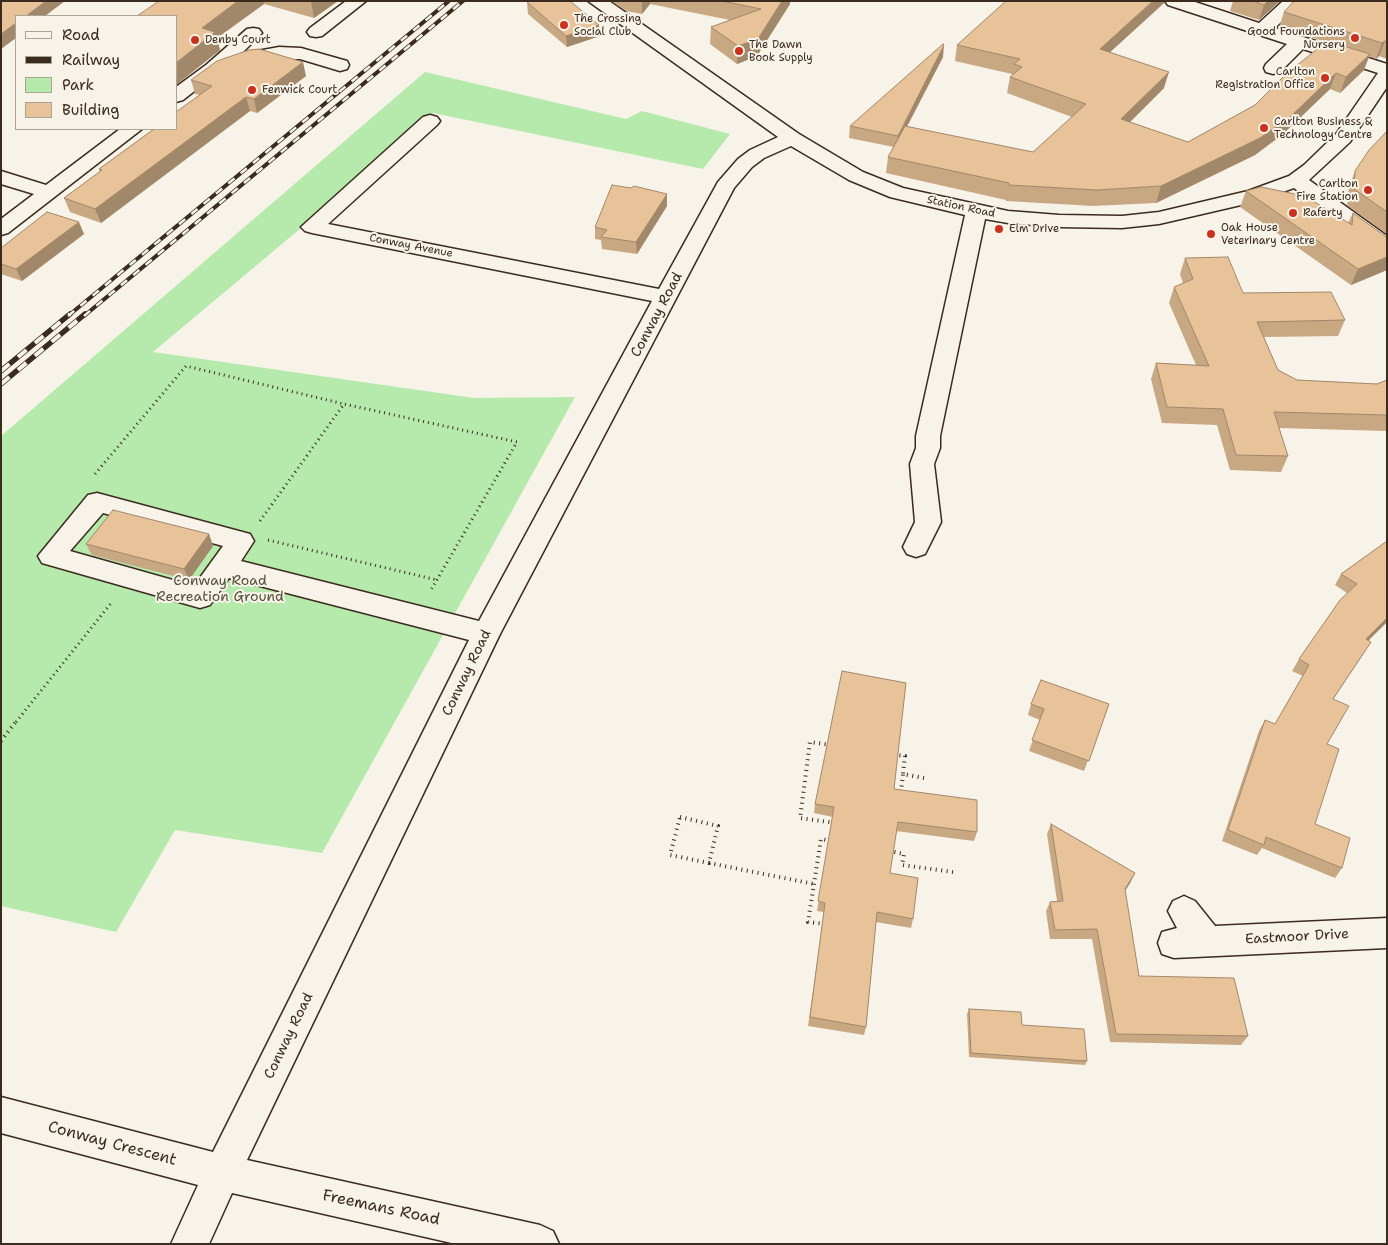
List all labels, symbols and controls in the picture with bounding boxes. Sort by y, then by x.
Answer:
place label: The Crossing Social Club [574,12,641,38]
legend [15,15,178,130]
marker: The Crossing Social Club [558,19,570,31]
text: Road [62,25,100,45]
place label: Good Foundations Nursery [1247,25,1345,51]
marker: Good Foundations Nursery [1349,32,1361,44]
place label: Denby Court [205,33,271,47]
marker: Denby Court [189,34,201,46]
place label: The Dawn Book Supply [749,38,813,64]
marker: The Dawn Book Supply [733,45,745,57]
text: Railway [62,50,120,70]
place label: Carlton Registration Office [1215,65,1315,91]
marker: Carlton Registration Office [1319,72,1331,84]
text: Park [62,75,94,95]
place label: Fenwick Court [262,83,337,97]
marker: Fenwick Court [246,84,258,96]
text: Building [62,100,119,120]
place label: Carlton Business & Technology Centre [1274,115,1372,141]
marker: Carlton Business & Technology Centre [1258,122,1270,134]
place label: Carlton Fire Station [1296,177,1358,203]
marker: Carlton Fire Station [1362,184,1374,196]
street label: Station Road [926,193,996,221]
place label: Raferty [1303,206,1342,220]
marker: Raferty [1287,207,1299,219]
place label: Oak House Veterinary Centre [1221,221,1315,247]
place label: Elm Drive [1009,222,1059,236]
marker: Elm Drive [993,223,1005,235]
marker: Oak House Veterinary Centre [1205,228,1217,240]
street label: Conway Avenue [368,231,454,261]
street label: Conway Road [628,270,686,360]
park label: Conway Road Recreation Ground [156,573,284,606]
street label: Conway Road [439,627,495,719]
street label: Eastmoor Drive [1245,926,1349,948]
street label: Conway Road [261,990,317,1082]
street label: Conway Crescent [46,1118,178,1170]
street label: Freemans Road [320,1186,442,1230]

